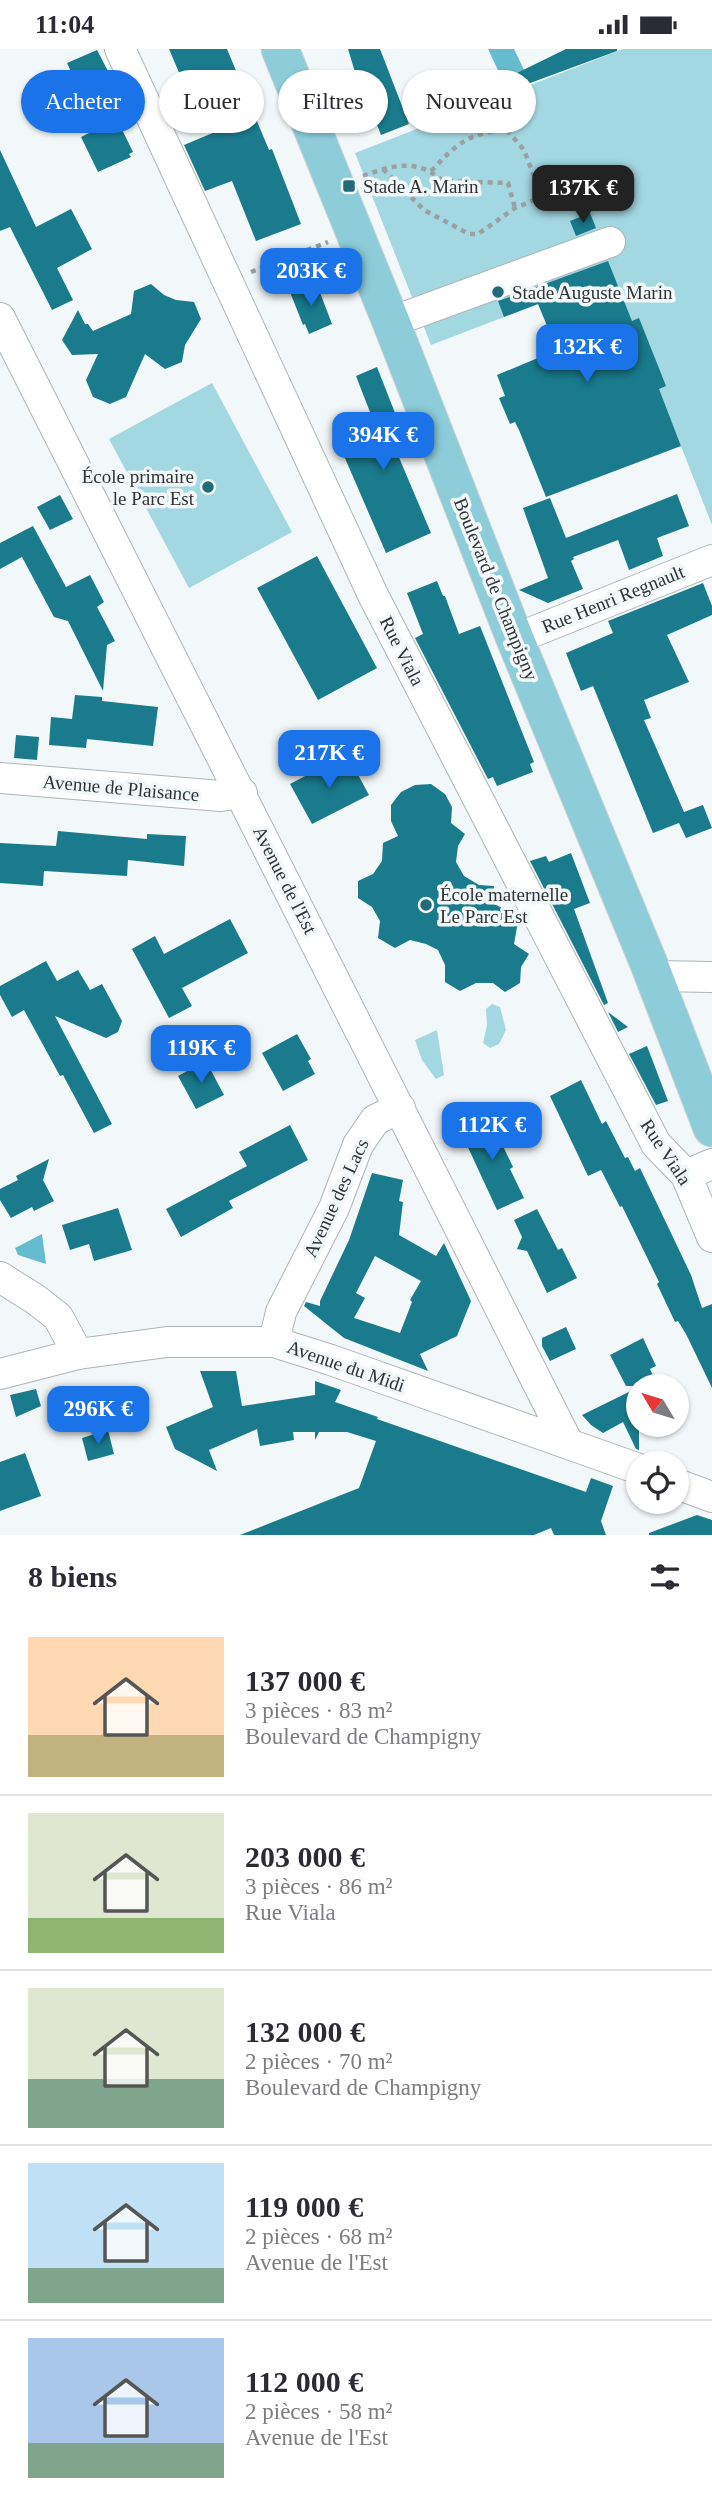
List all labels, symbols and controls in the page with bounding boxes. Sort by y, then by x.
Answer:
text: 11:04 [35,10,94,39]
chip: Acheter [21,70,145,133]
chip: Louer [159,70,264,133]
chip: Filtres [278,70,388,133]
chip: Nouveau [402,70,536,133]
pin: 137K € [526,165,640,225]
text: 137K € [548,175,618,200]
place label: Stade A. Marin [363,176,479,197]
marker: Stade A. Marin [341,178,357,194]
pin: 203K € [254,249,368,308]
text: 203K € [276,258,346,283]
place label: Stade Auguste Marin [512,282,673,303]
marker: Stade Auguste Marin [490,284,506,300]
pin: 132K € [530,325,644,384]
text: 132K € [552,334,622,359]
pin: 394K € [326,413,440,472]
text: 394K € [348,422,418,447]
place label: École primaire le Parc Est [82,466,195,509]
marker: École primaire le Parc Est [200,479,216,495]
street label: Boulevard de Champigny [450,495,542,684]
street label: Rue Henri Regnault [539,561,688,637]
street label: Rue Viala [376,613,429,690]
pin: 217K € [272,731,386,790]
text: 217K € [294,740,364,765]
street label: Avenue de Plaisance [42,771,200,805]
street label: Avenue de l'Est [249,823,321,938]
place label: École maternelle Le Parc Est [440,884,568,927]
marker: École maternelle Le Parc Est [418,897,434,913]
pin: 119K € [144,1025,258,1085]
text: 119K € [167,1035,235,1060]
pin: 112K € [435,1103,549,1162]
text: 112K € [458,1112,526,1137]
street label: Rue Viala [636,1115,696,1189]
street label: Avenue des Lacs [299,1135,373,1261]
street label: Avenue du Midi [284,1336,408,1396]
north arrow [626,1374,690,1437]
map controls [626,1374,689,1514]
pin: 296K € [41,1387,155,1446]
text: 296K € [63,1396,133,1421]
button: locate [626,1451,689,1514]
icon: filters [646,1558,684,1596]
text: 8 biens [28,1560,117,1593]
text: 137 000 € [245,1664,365,1697]
icon: home [84,1665,168,1749]
text: 3 pièces · 83 m² [245,1698,392,1723]
text: Boulevard de Champigny [245,1724,481,1749]
text: 203 000 € [245,1840,365,1873]
icon: home [84,1841,168,1925]
text: 3 pièces · 86 m² [245,1874,392,1899]
text: Rue Viala [245,1900,336,1925]
text: 132 000 € [245,2015,365,2048]
icon: home [84,2016,168,2100]
text: 2 pièces · 70 m² [245,2049,392,2074]
text: Boulevard de Champigny [245,2075,481,2100]
text: 119 000 € [245,2190,363,2223]
icon: home [84,2191,168,2275]
text: 2 pièces · 68 m² [245,2224,392,2249]
text: Avenue de l'Est [245,2250,388,2275]
text: 112 000 € [245,2365,363,2398]
icon: home [84,2366,168,2450]
text: 2 pièces · 58 m² [245,2399,392,2424]
text: Avenue de l'Est [245,2425,388,2450]

